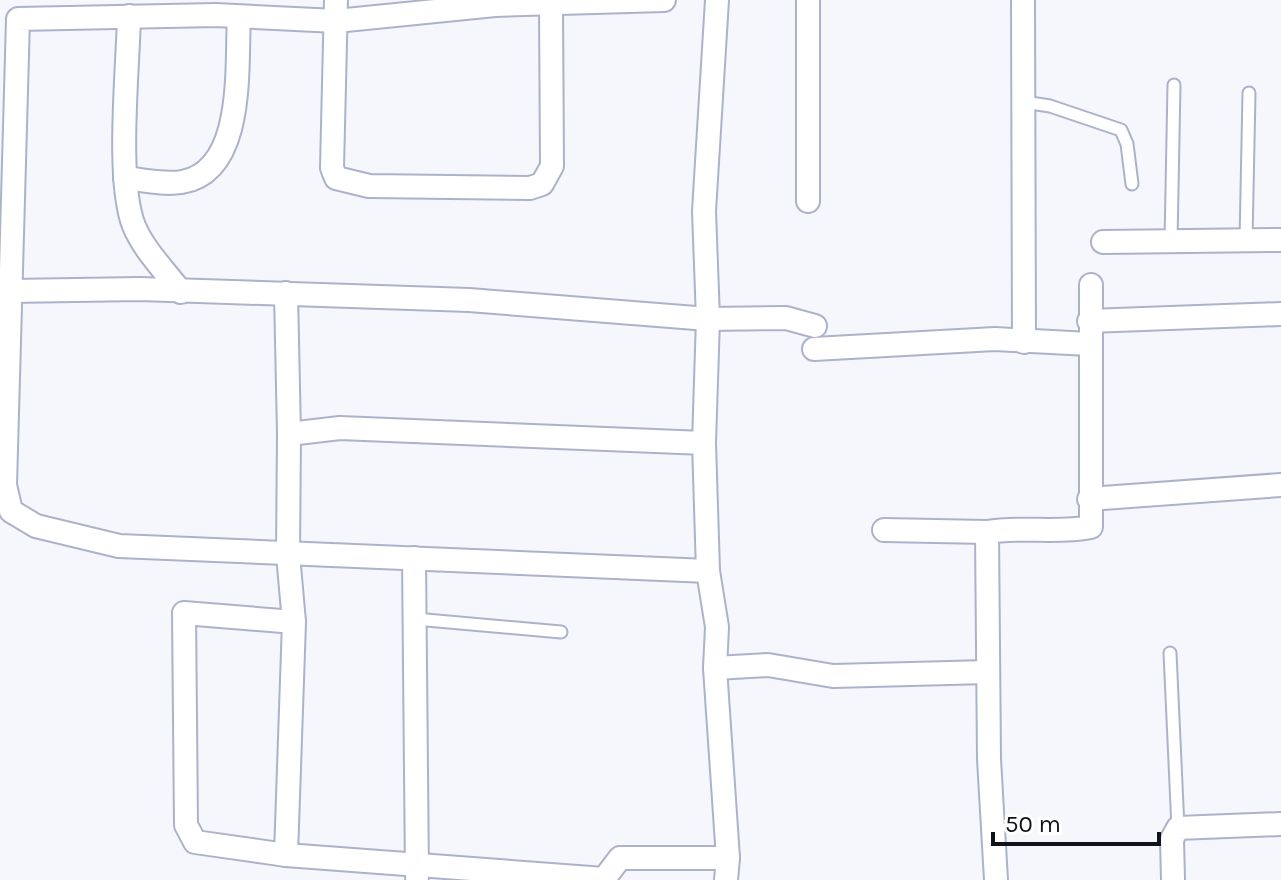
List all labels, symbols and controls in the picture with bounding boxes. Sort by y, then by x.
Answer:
scale bar [993,796,1159,846]
text: 50 m [1005,810,1061,838]

